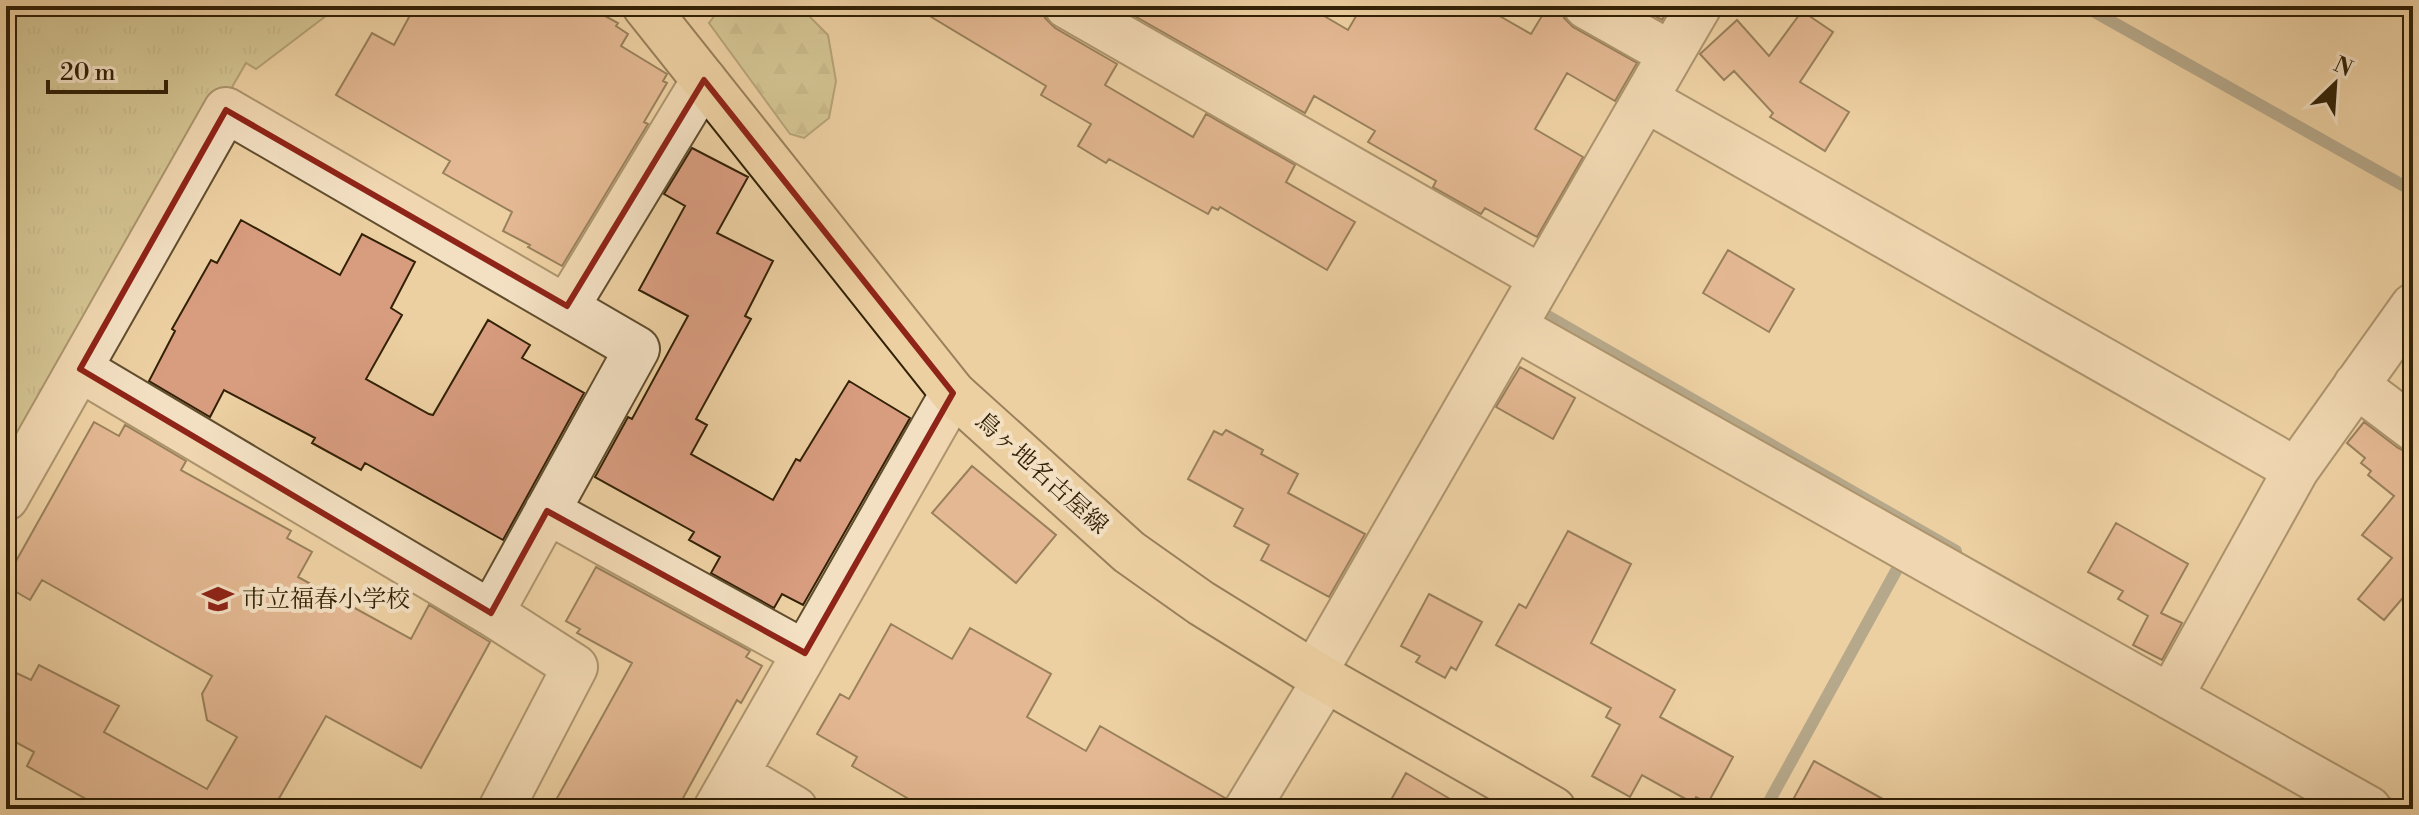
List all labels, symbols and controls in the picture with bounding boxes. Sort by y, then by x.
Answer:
scale bar [48,44,166,94]
north arrow [2295,44,2375,124]
text: N [2329,51,2357,83]
text: 20 m [60,58,116,88]
street label: 鳥ヶ地名古屋線 [969,406,1114,541]
school or university icon: 市立福春小学校 [201,582,235,616]
place label: 市立福春小学校 [242,585,410,615]

